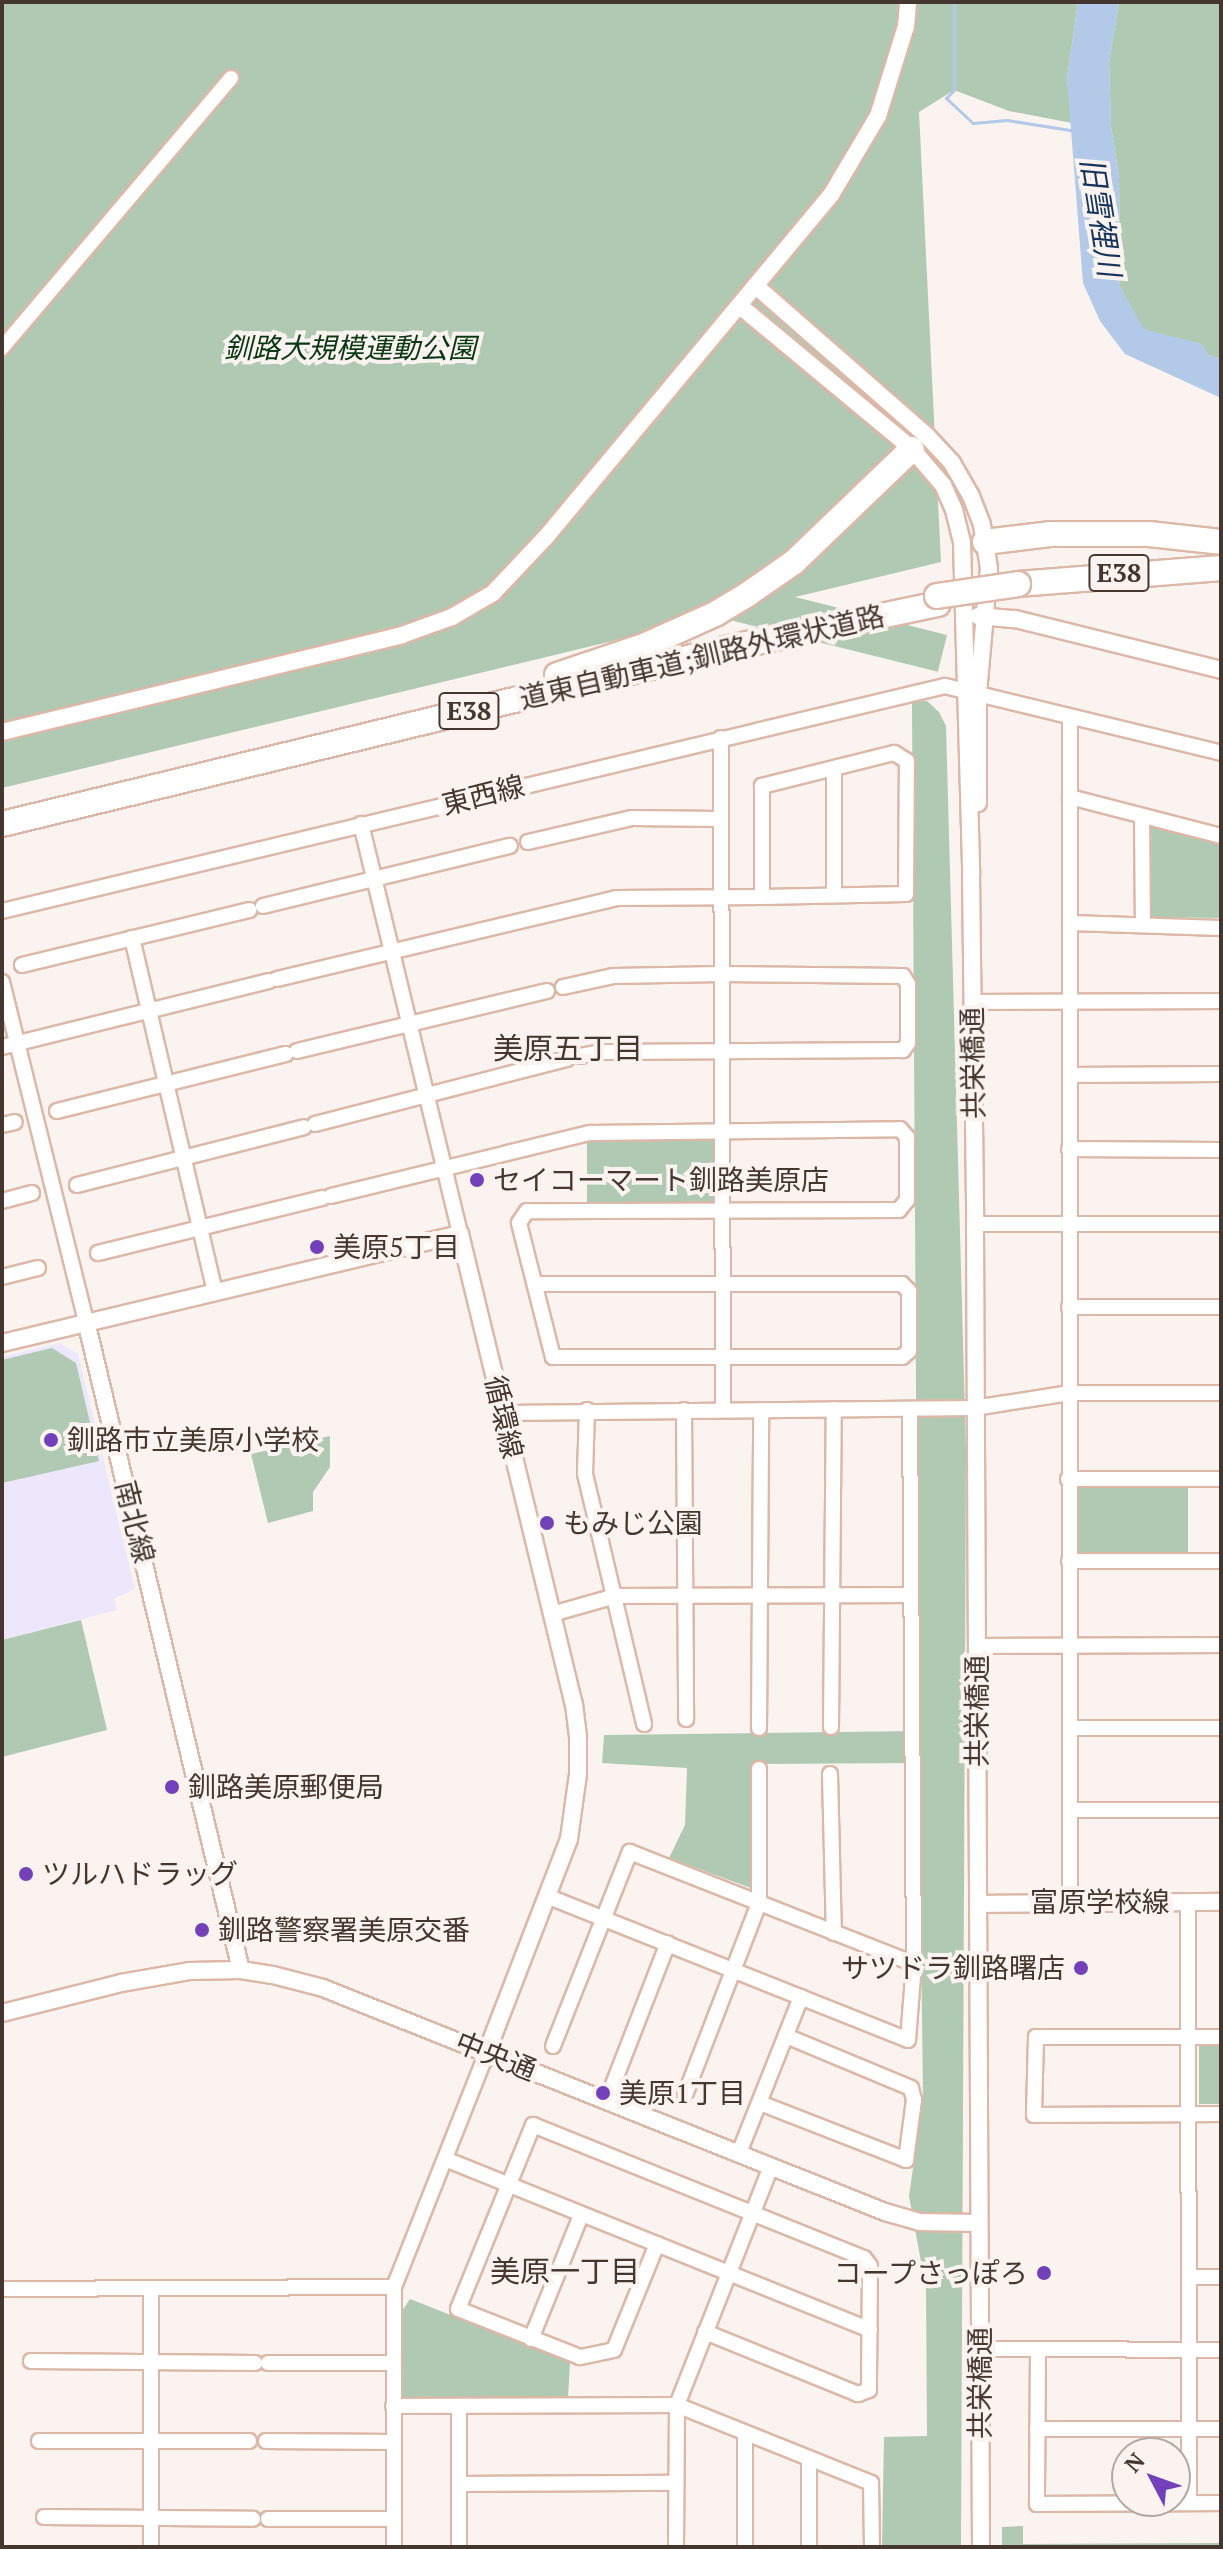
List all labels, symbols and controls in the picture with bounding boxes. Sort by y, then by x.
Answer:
water label: 旧雪裡川 [1074,155,1128,279]
park label: 釧路大規模運動公園 [224,331,476,365]
road number: E38 [1087,551,1151,595]
street label: 道東自動車道;釧路外環状道路 [516,599,888,715]
road number: E38 [437,689,501,733]
street label: 東西線 [438,769,528,821]
street label: 共栄橋通 [955,1007,991,1119]
district label: 美原五丁目 [493,1030,643,1066]
place label: セイコーマート釧路美原店 [493,1163,829,1197]
marker: セイコーマート釧路美原店 [468,1171,486,1189]
place label: 美原5丁目 [333,1230,460,1264]
marker: 美原5丁目 [308,1238,326,1256]
street label: 循環線 [478,1372,530,1462]
place label: 釧路市立美原小学校 [67,1423,319,1457]
marker: 釧路市立美原小学校 [42,1431,60,1449]
street label: 南北線 [109,1477,161,1567]
place label: もみじ公園 [563,1506,703,1540]
marker: もみじ公園 [538,1514,556,1532]
street label: 共栄橋通 [960,1655,994,1767]
place label: 釧路美原郵便局 [188,1770,384,1804]
marker: 釧路美原郵便局 [163,1778,181,1796]
place label: ツルハドラッグ [42,1857,238,1891]
marker: ツルハドラッグ [17,1865,35,1883]
street label: 富原学校線 [1030,1885,1170,1919]
place label: 釧路警察署美原交番 [218,1913,470,1947]
marker: 釧路警察署美原交番 [193,1921,211,1939]
place label: サツドラ釧路曙店 [841,1951,1065,1985]
marker: サツドラ釧路曙店 [1072,1959,1090,1977]
street label: 中央通 [451,2025,541,2087]
place label: 美原1丁目 [619,2076,746,2110]
marker: 美原1丁目 [594,2084,612,2102]
district label: 美原一丁目 [490,2253,640,2289]
place label: コープさっぽろ [832,2256,1028,2290]
marker: コープさっぽろ [1035,2264,1053,2282]
street label: 共栄橋通 [963,2327,997,2439]
north arrow [1111,2437,1191,2517]
text: N [1118,2446,1150,2478]

